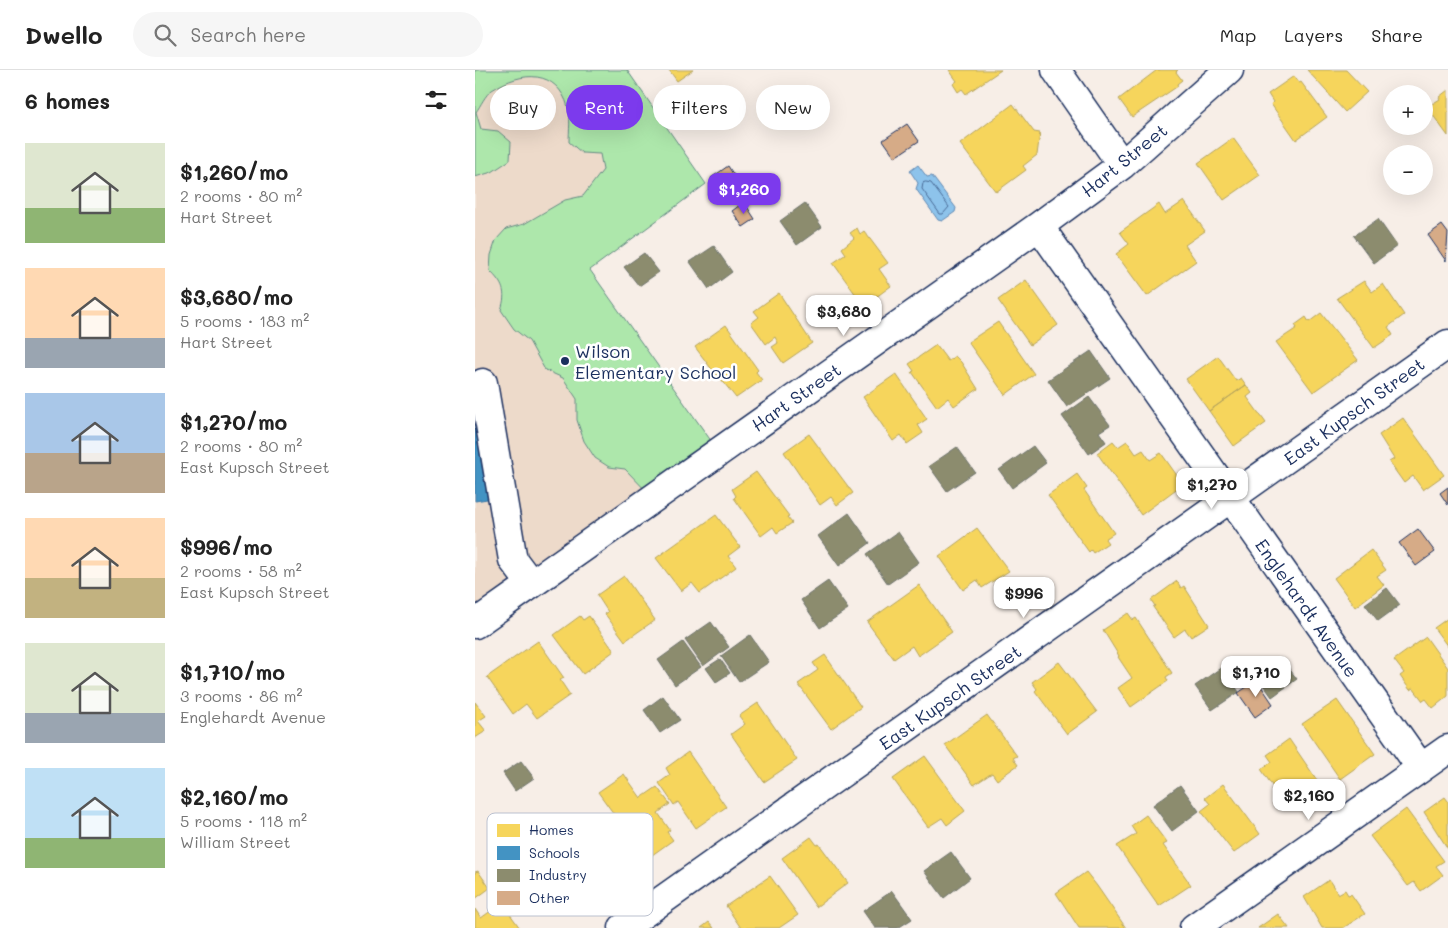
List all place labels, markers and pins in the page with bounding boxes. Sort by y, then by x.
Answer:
pin: $1,260 [703,172,785,215]
pin: $3,680 [803,294,885,337]
place label: Wilson Elementary School [575,339,737,384]
marker: Wilson Elementary School [559,355,571,367]
pin: $1,270 [1171,468,1253,510]
pin: $996 [994,576,1054,619]
pin: $1,710 [1215,656,1297,698]
pin: $2,160 [1268,778,1350,821]

